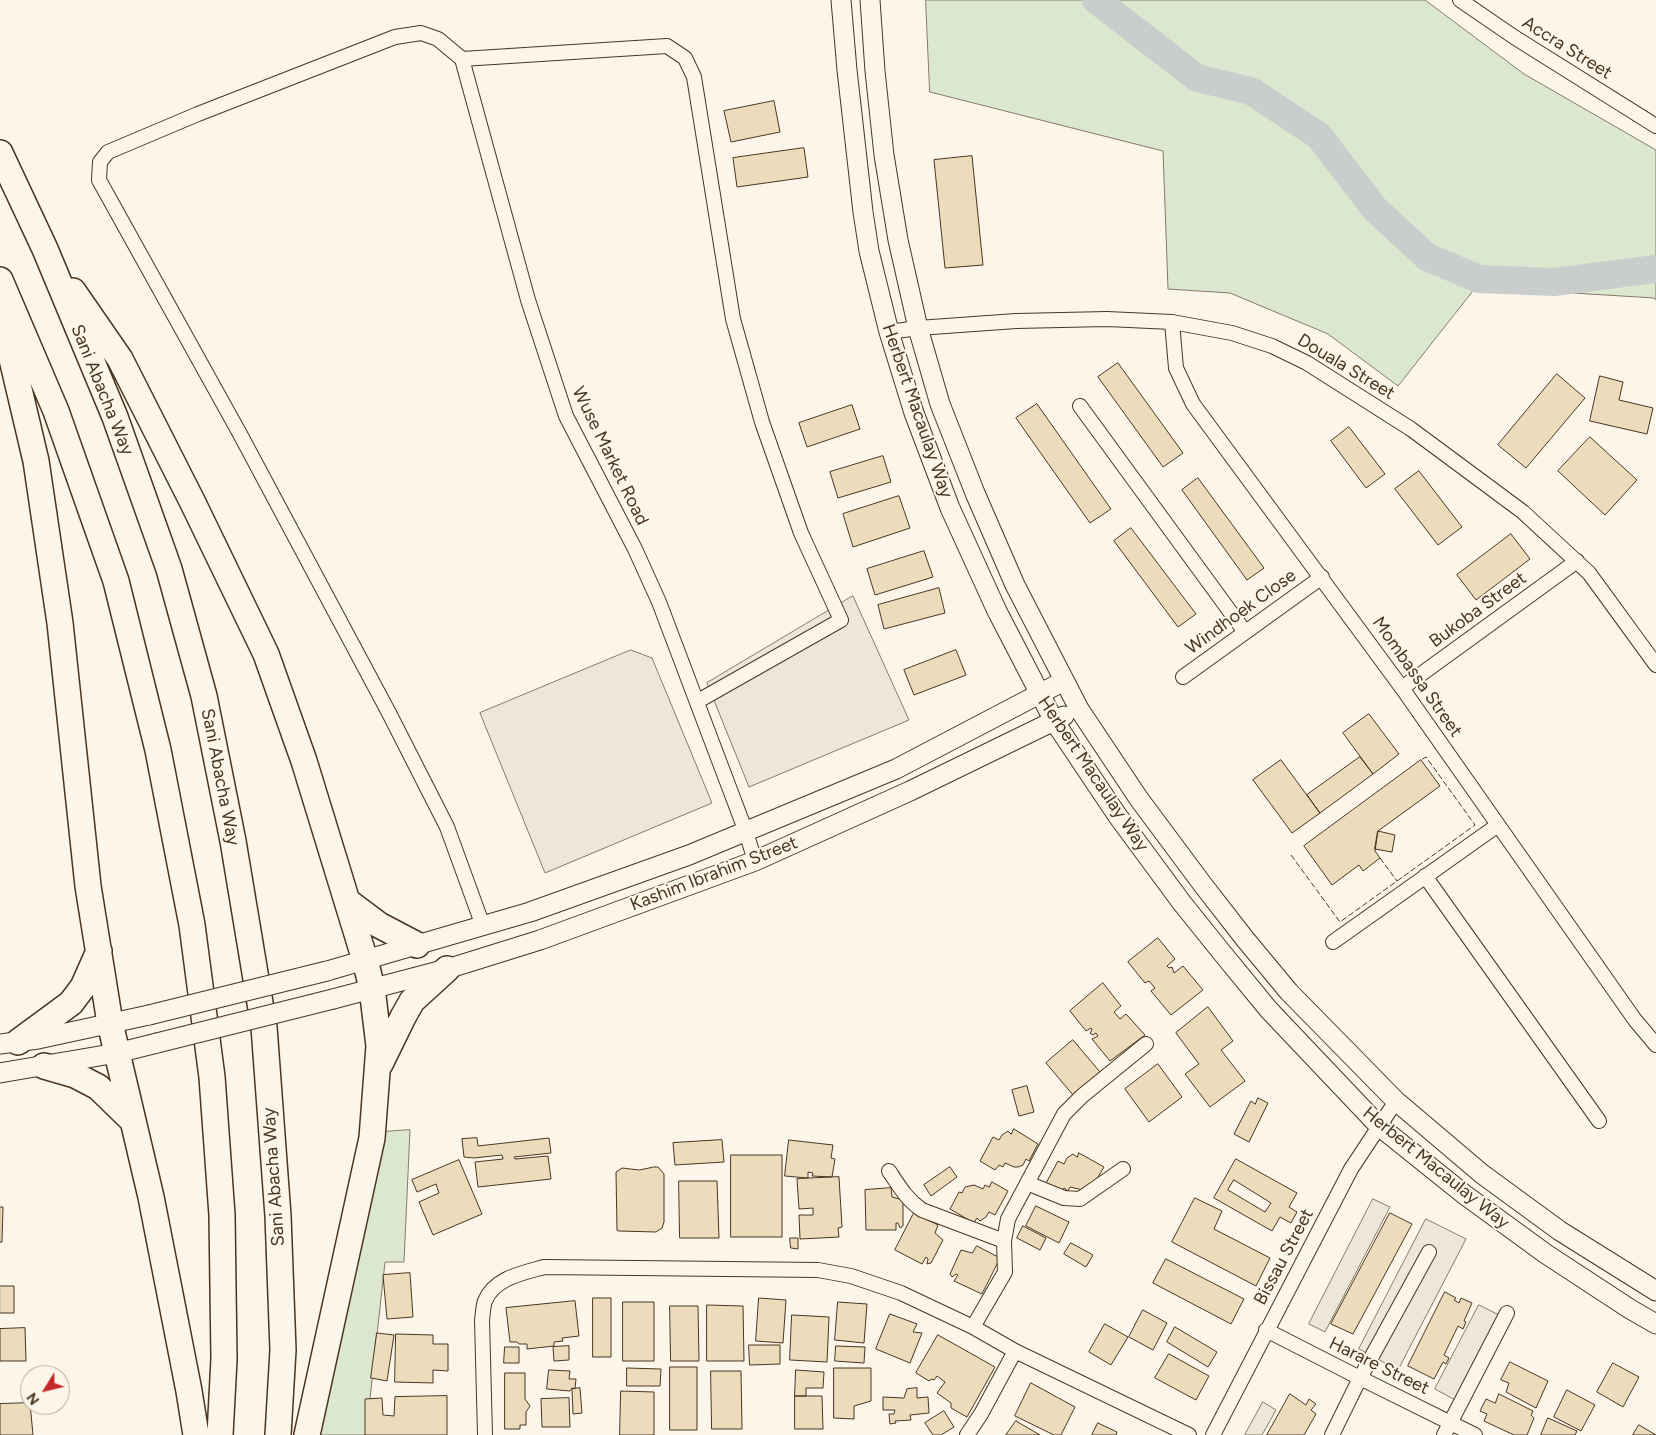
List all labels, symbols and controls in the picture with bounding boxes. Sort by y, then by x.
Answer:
street label: Accra Street [1518,12,1616,84]
street label: Sani Abacha Way [66,321,138,459]
street label: Herbert Macaulay Way [877,321,957,501]
street label: Douala Street [1293,329,1399,405]
street label: Wuse Market Road [567,383,653,529]
street label: Windhoek Close [1182,565,1300,659]
street label: Bukoba Street [1425,568,1531,652]
street label: Mombassa Street [1368,613,1466,741]
street label: Herbert Macaulay Way [1033,692,1153,856]
street label: Sani Abacha Way [196,707,244,847]
street label: Kashim Ibrahim Street [627,832,801,916]
street label: Herbert Macaulay Way [1358,1102,1514,1234]
street label: Sani Abacha Way [258,1107,290,1247]
street label: Bissau Street [1250,1205,1318,1309]
street label: Harare Street [1325,1332,1433,1400]
north arrow [20,1365,70,1415]
text: N [23,1389,43,1408]

